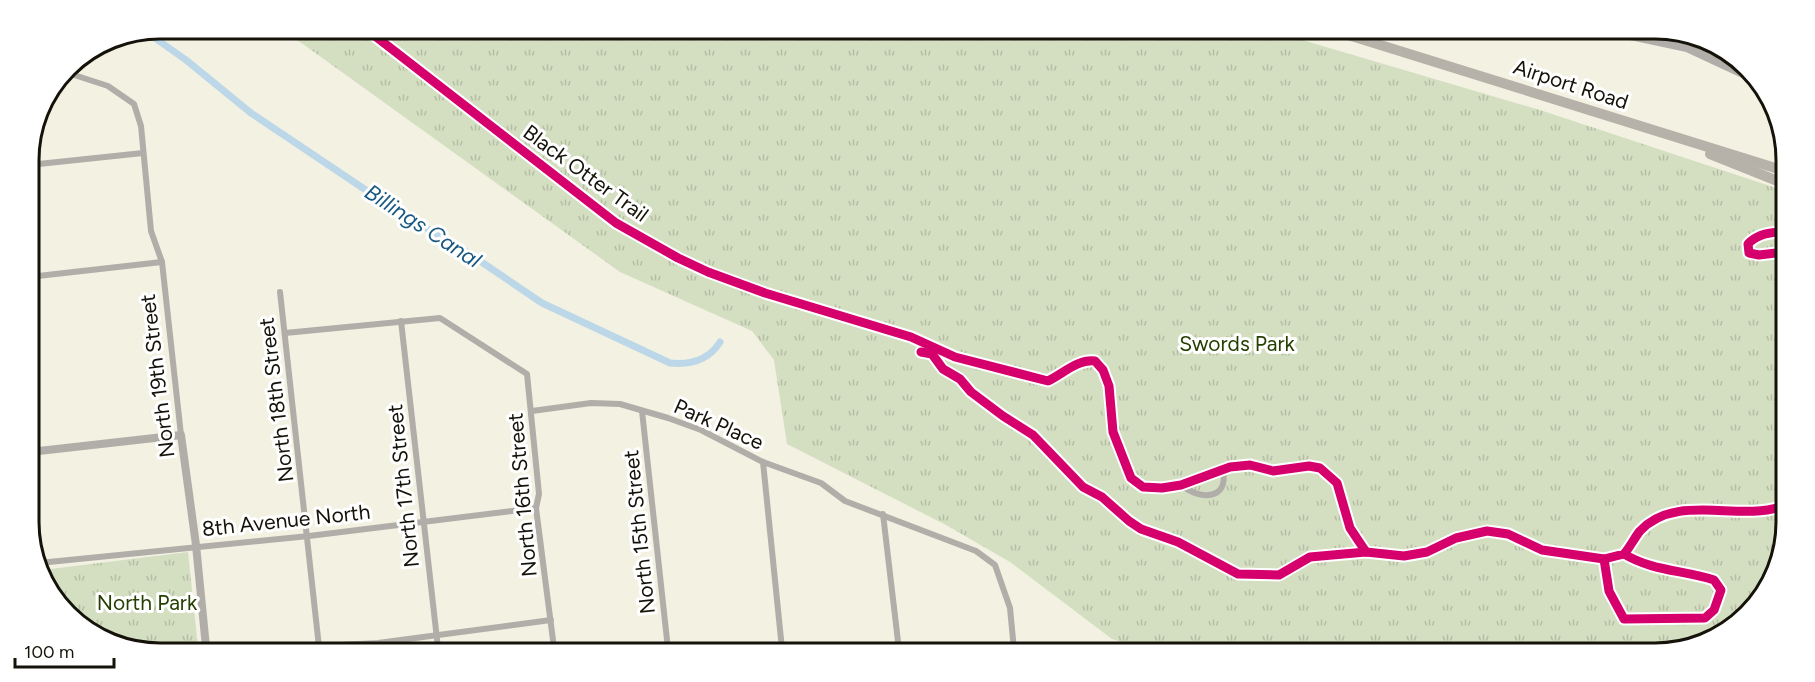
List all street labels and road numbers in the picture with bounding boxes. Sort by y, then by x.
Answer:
street label: Airport Road [1510,54,1632,114]
street label: Black Otter Trail [519,119,653,227]
street label: North 19th Street [135,293,179,459]
street label: North 18th Street [253,316,298,484]
street label: Park Place [670,393,768,455]
street label: North 17th Street [382,403,424,569]
street label: North 16th Street [502,412,542,578]
street label: North 15th Street [618,449,660,615]
street label: 8th Avenue North [201,499,371,541]

